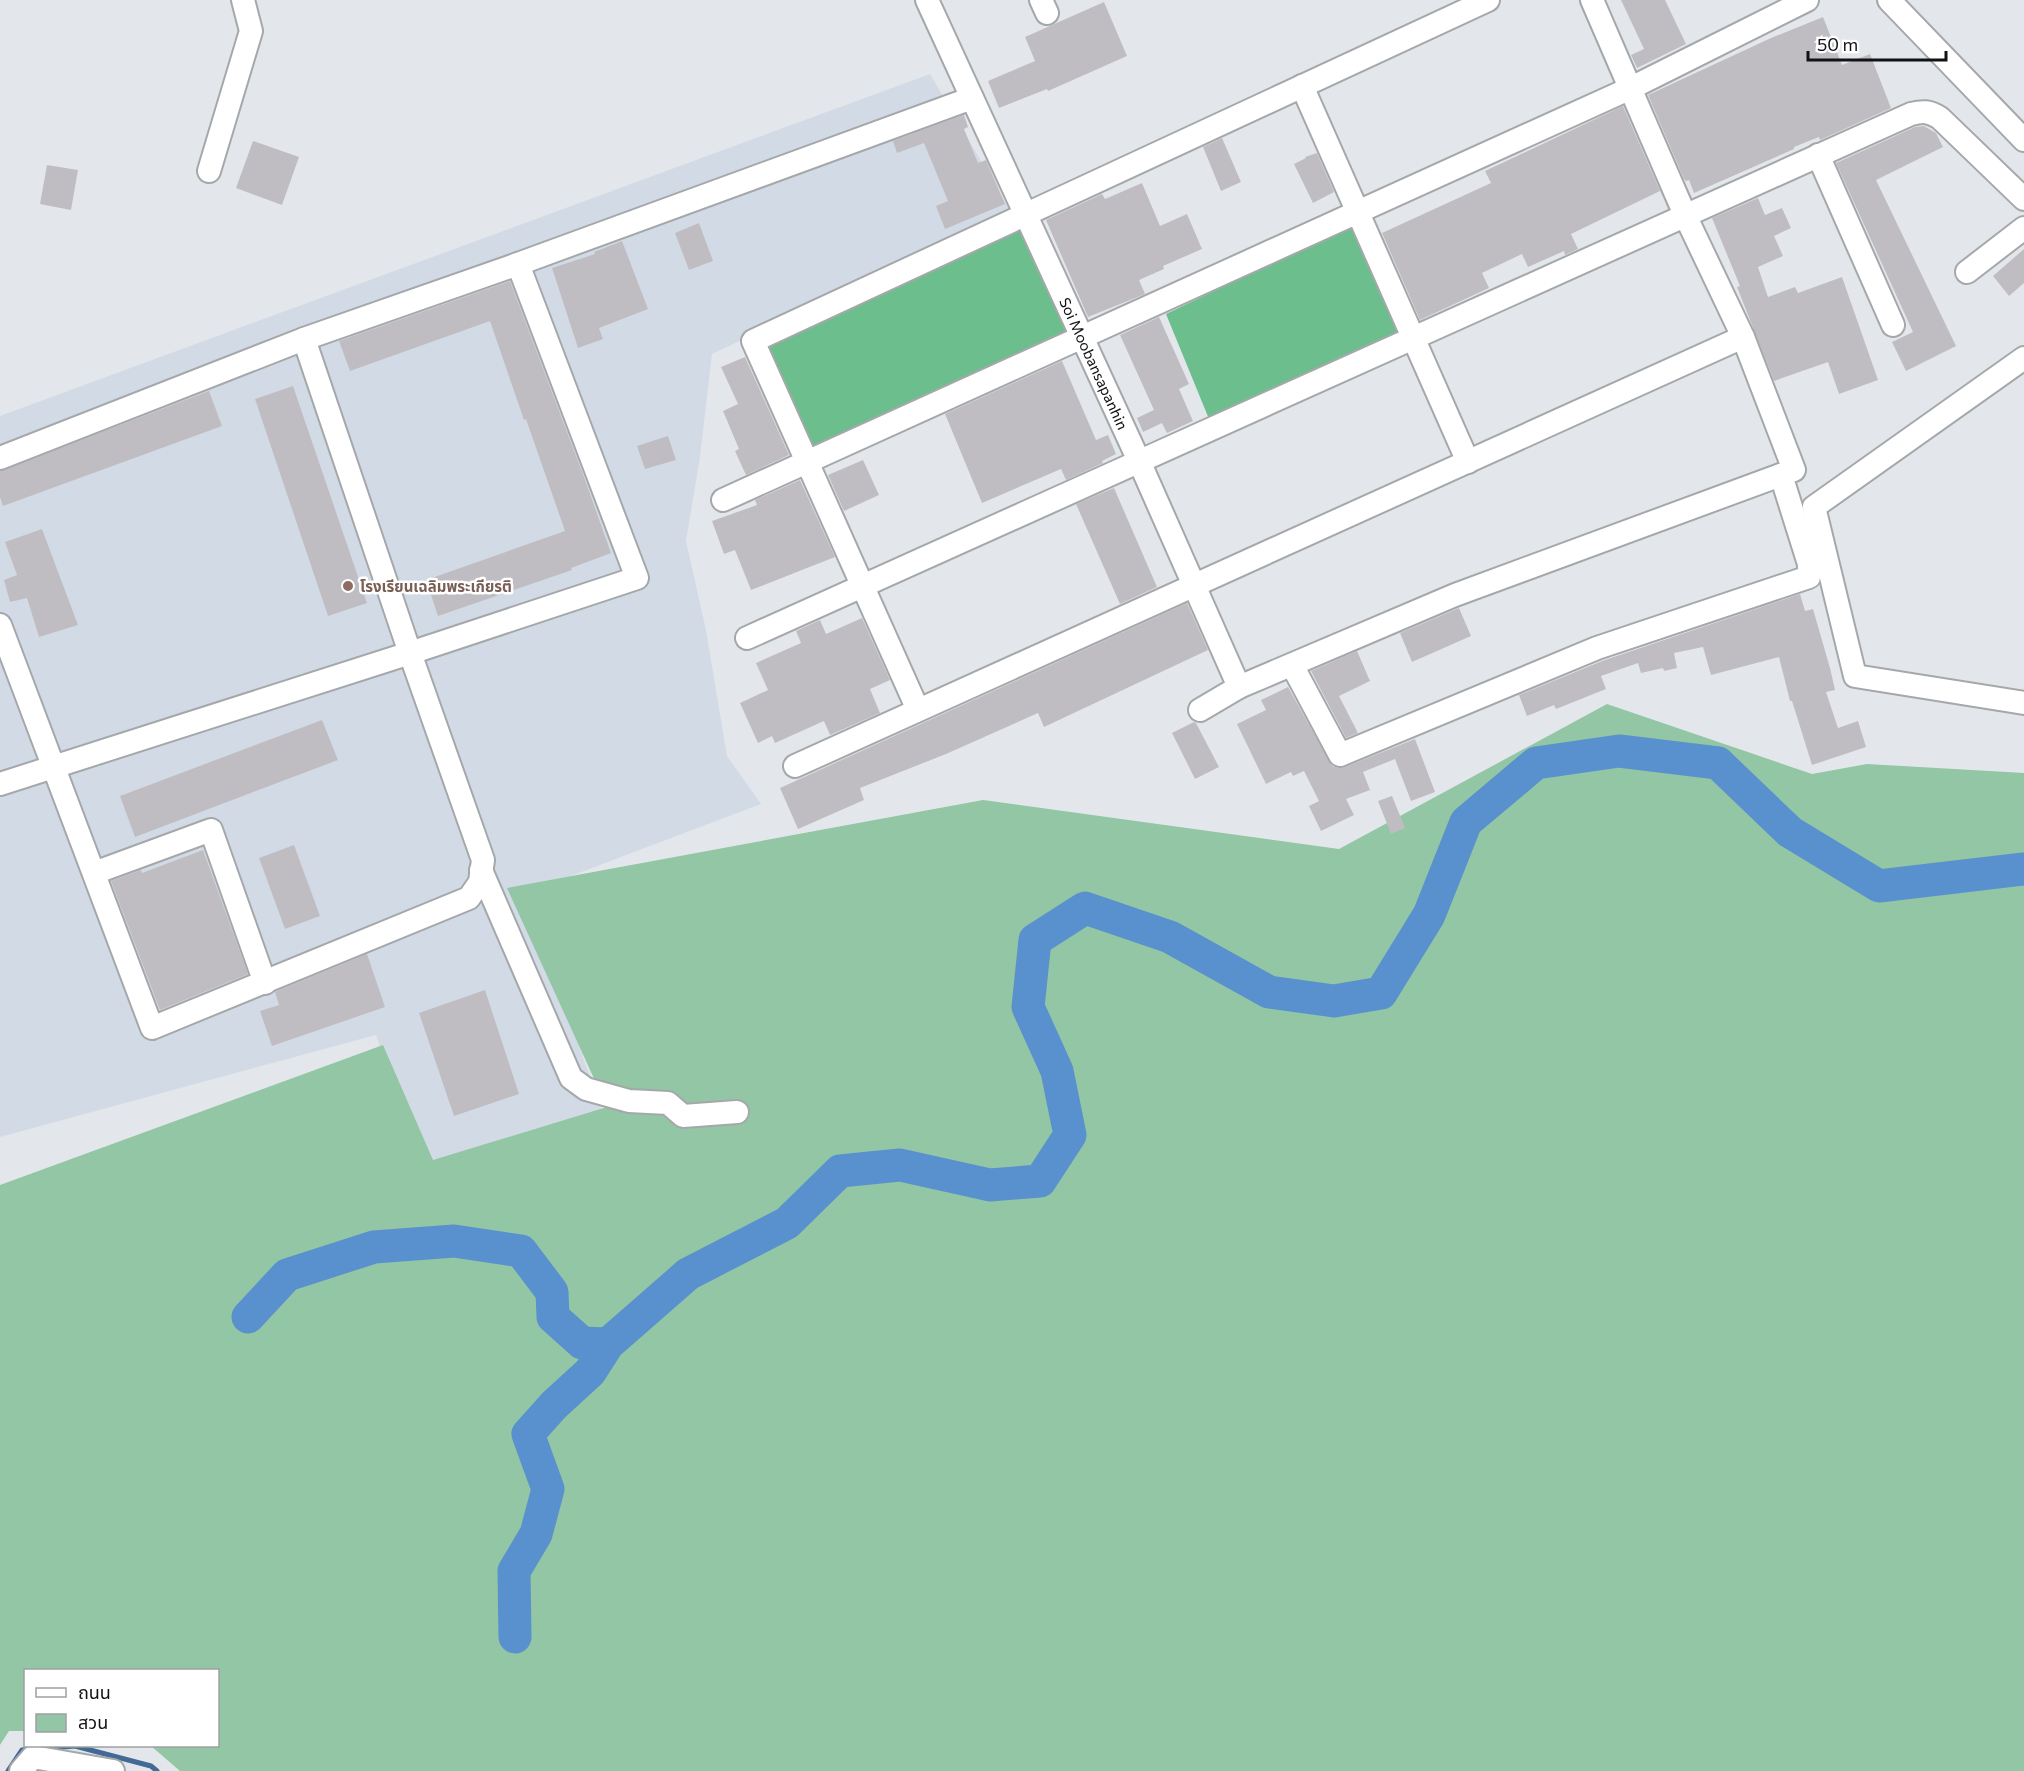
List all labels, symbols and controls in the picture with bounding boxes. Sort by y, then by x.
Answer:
scale bar [1808,24,1946,62]
text: 50 m [1817,33,1858,55]
street label: Soi Moobansapanhin [1056,295,1132,432]
place label: โรงเรียนเฉลิมพระเกียรติ [360,577,512,595]
marker: โรงเรียนเฉลิมพระเกียรติ [341,579,355,593]
legend [24,1669,219,1747]
text: ถนน [78,1681,111,1703]
text: สวน [78,1711,108,1733]

